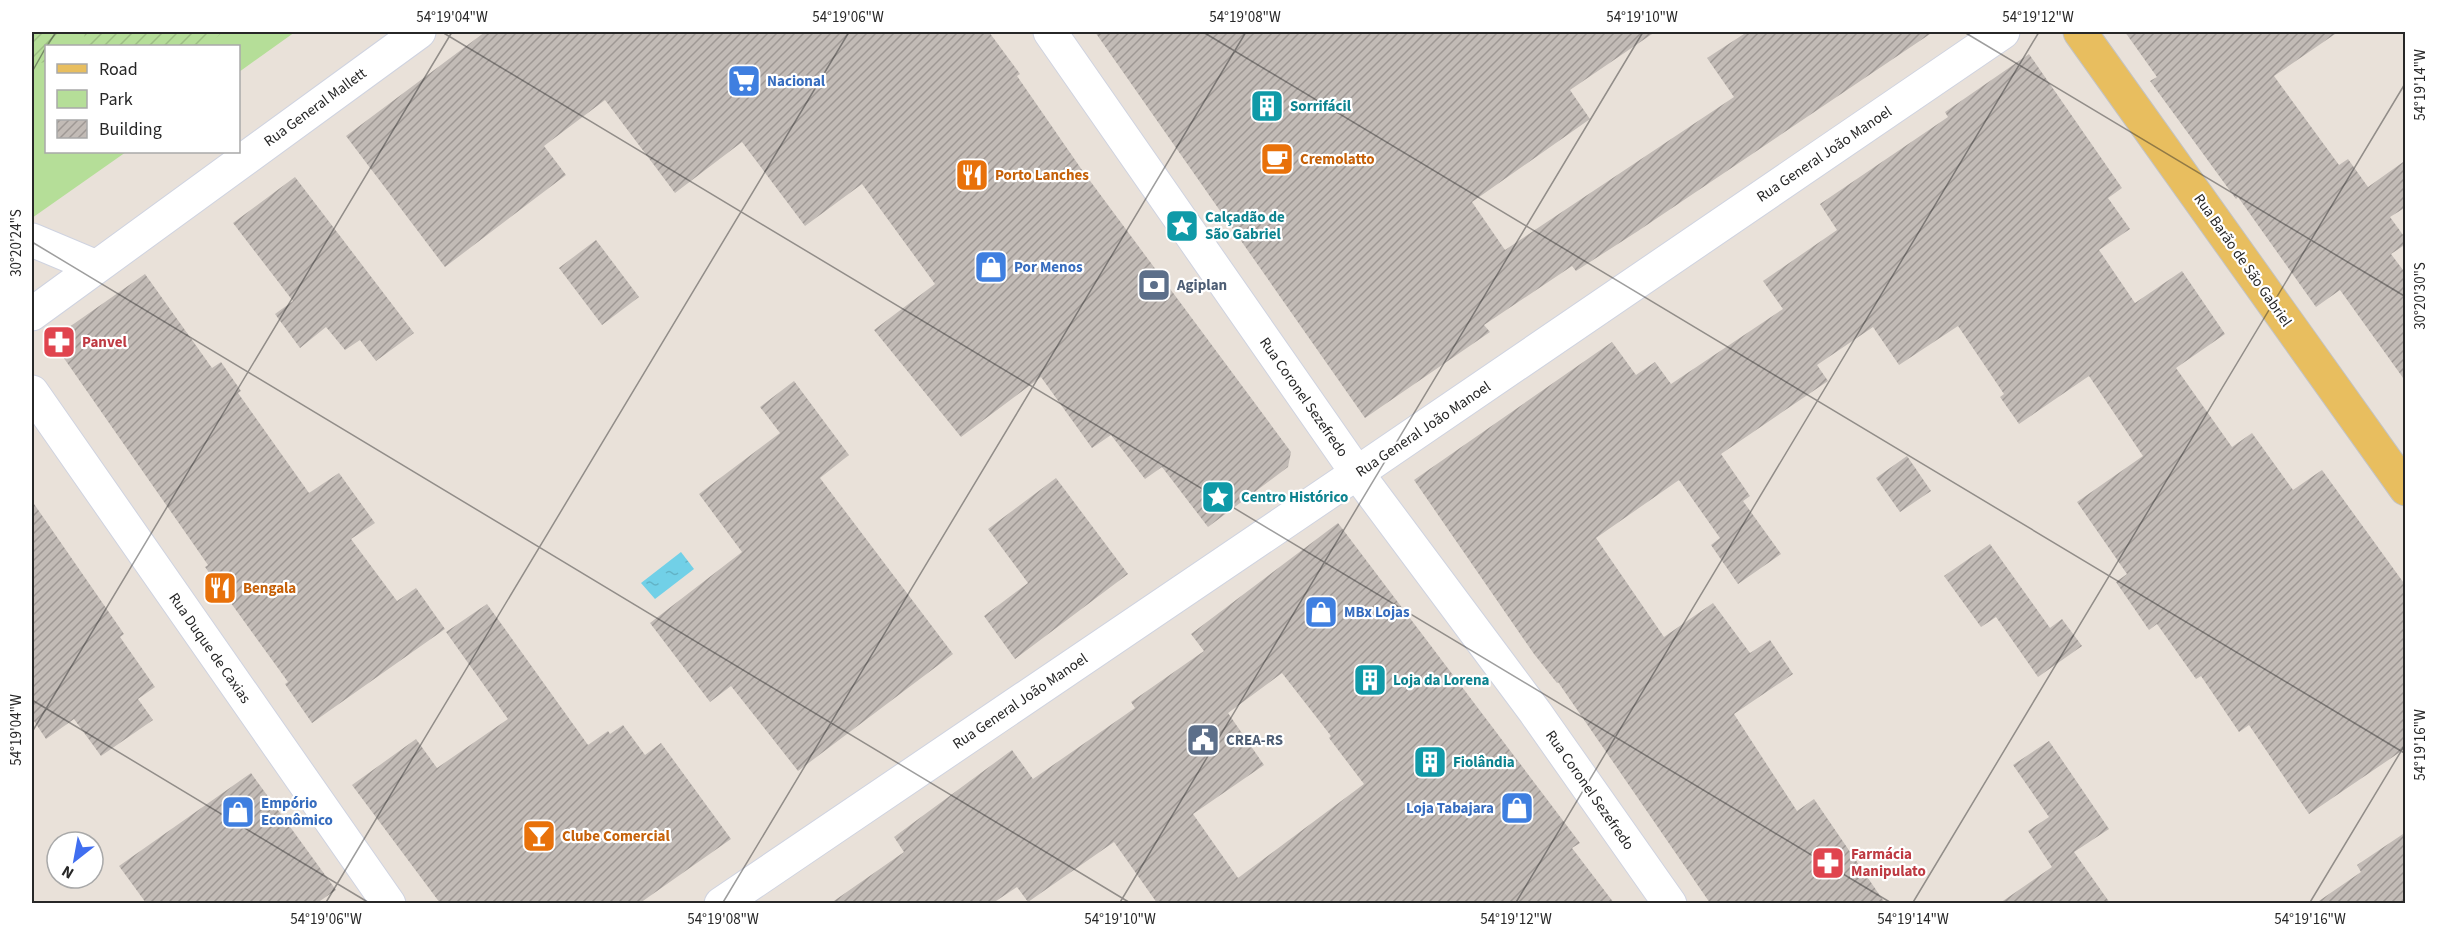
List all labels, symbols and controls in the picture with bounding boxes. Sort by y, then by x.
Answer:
text: 54°19'04"W [416,7,488,28]
text: 54°19'06"W [812,7,884,28]
text: 54°19'08"W [1209,7,1281,28]
text: 54°19'10"W [1606,7,1678,28]
text: 54°19'12"W [2002,7,2074,28]
legend [45,45,240,153]
text: 54°19'14"W [2410,49,2431,121]
text: Road [99,57,138,82]
street label: Rua General Mallett [260,63,371,152]
supermarket icon: Nacional [726,63,762,99]
place label: Nacional [767,71,826,92]
text: Park [99,87,133,112]
building icon: Sorrifácil [1249,88,1285,124]
place label: Sorrifácil [1290,96,1352,117]
street label: Rua General João Manoel [1753,101,1896,207]
text: Building [99,117,162,142]
cafe icon: Cremolatto [1259,141,1295,177]
place label: Cremolatto [1300,149,1375,170]
restaurant icon: Porto Lanches [954,157,990,193]
place label: Porto Lanches [995,165,1089,186]
street label: Rua Barão de São Gabriel [2189,190,2297,331]
place label: Calçadão de São Gabriel [1205,207,1285,245]
place icon: Calçadão de São Gabriel [1164,208,1200,244]
text: 30°20'24"S [6,209,27,277]
shop icon: Por Menos [973,249,1009,285]
place label: Por Menos [1014,257,1083,278]
text: 30°20'30"S [2410,262,2431,330]
bank icon: Agiplan [1136,267,1172,303]
place label: Agiplan [1176,275,1227,296]
pharmacy icon: Panvel [41,324,77,360]
place label: Panvel [82,332,127,353]
street label: Rua Coronel Sezefredo [1254,333,1353,461]
street label: Rua General João Manoel [1352,376,1495,482]
place icon: Centro Histórico [1200,479,1236,515]
place label: Centro Histórico [1241,487,1348,508]
restaurant icon: Bengala [202,570,238,606]
place label: Bengala [243,578,296,599]
street label: Rua Duque de Caxias [164,589,256,708]
shop icon: MBx Lojas [1303,594,1339,630]
place label: MBx Lojas [1344,602,1410,623]
street label: Rua General João Manoel [949,648,1092,754]
building icon: Loja da Lorena [1352,662,1388,698]
place label: Loja da Lorena [1393,670,1490,691]
text: 54°19'04"W [6,694,27,766]
text: 54°19'16"W [2410,709,2431,781]
public building icon: CREA-RS [1185,722,1221,758]
street label: Rua Coronel Sezefredo [1540,726,1639,854]
place label: CREA-RS [1226,730,1283,751]
building icon: Fiolândia [1412,744,1448,780]
place label: Fiolândia [1453,752,1515,773]
shop icon: Loja Tabajara [1499,790,1535,826]
place label: Empório Econômico [261,793,333,831]
shop icon: Empório Econômico [220,794,256,830]
place label: Loja Tabajara [1406,798,1494,819]
bar icon: Clube Comercial [521,818,557,854]
place label: Clube Comercial [562,826,670,847]
north arrow [45,830,105,890]
place label: Farmácia Manipulato [1851,844,1926,882]
pharmacy icon: Farmácia Manipulato [1810,845,1846,881]
text: N [58,860,78,884]
text: 54°19'06"W [290,909,362,930]
text: 54°19'08"W [687,909,759,930]
text: 54°19'10"W [1084,909,1156,930]
text: 54°19'12"W [1480,909,1552,930]
text: 54°19'14"W [1877,909,1949,930]
text: 54°19'16"W [2274,909,2346,930]

